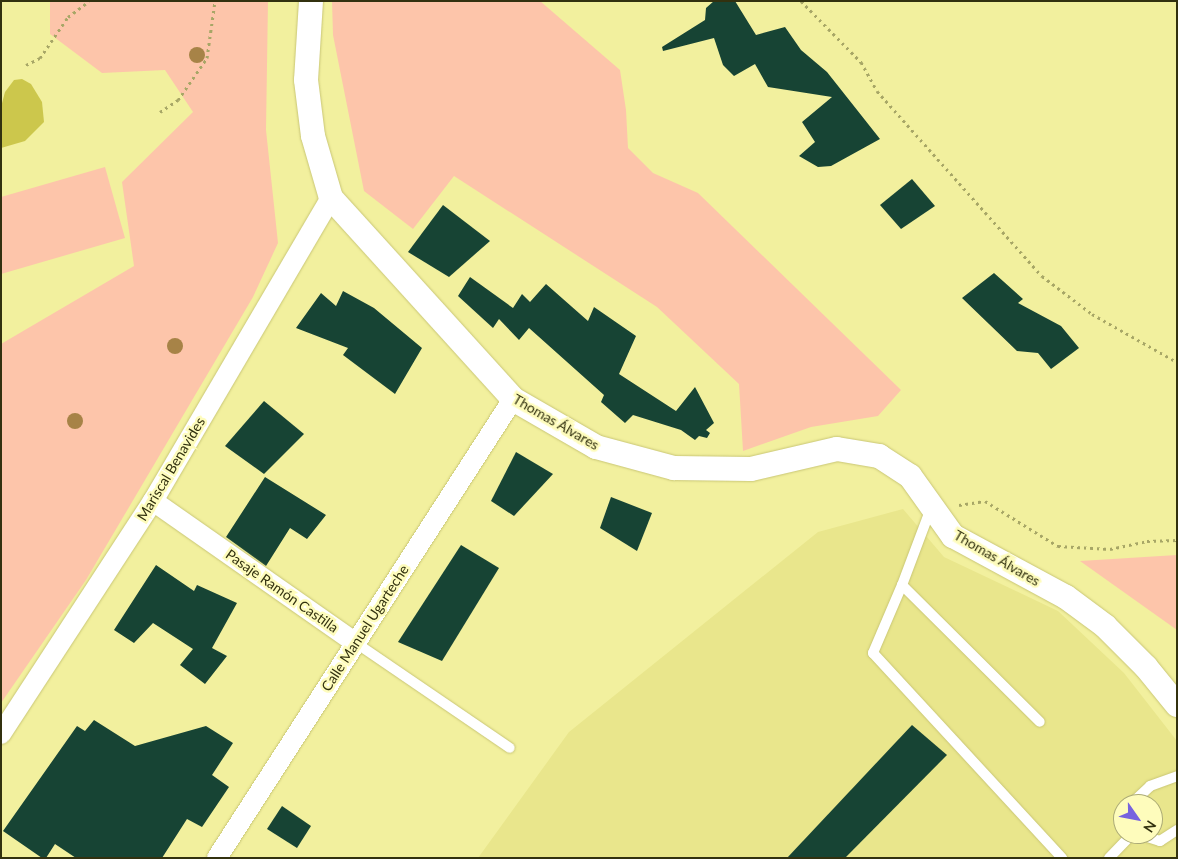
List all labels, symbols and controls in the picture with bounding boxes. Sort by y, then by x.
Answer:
street label: Thomas Álvares [510,390,602,454]
street label: Mariscal Benavides [134,414,208,524]
street label: Thomas Álvares [951,526,1043,590]
street label: Pasaje Ramón Castilla [222,546,342,636]
street label: Calle Manuel Ugarteche [318,562,412,694]
north arrow [1113,794,1163,844]
text: N [1140,818,1160,836]

